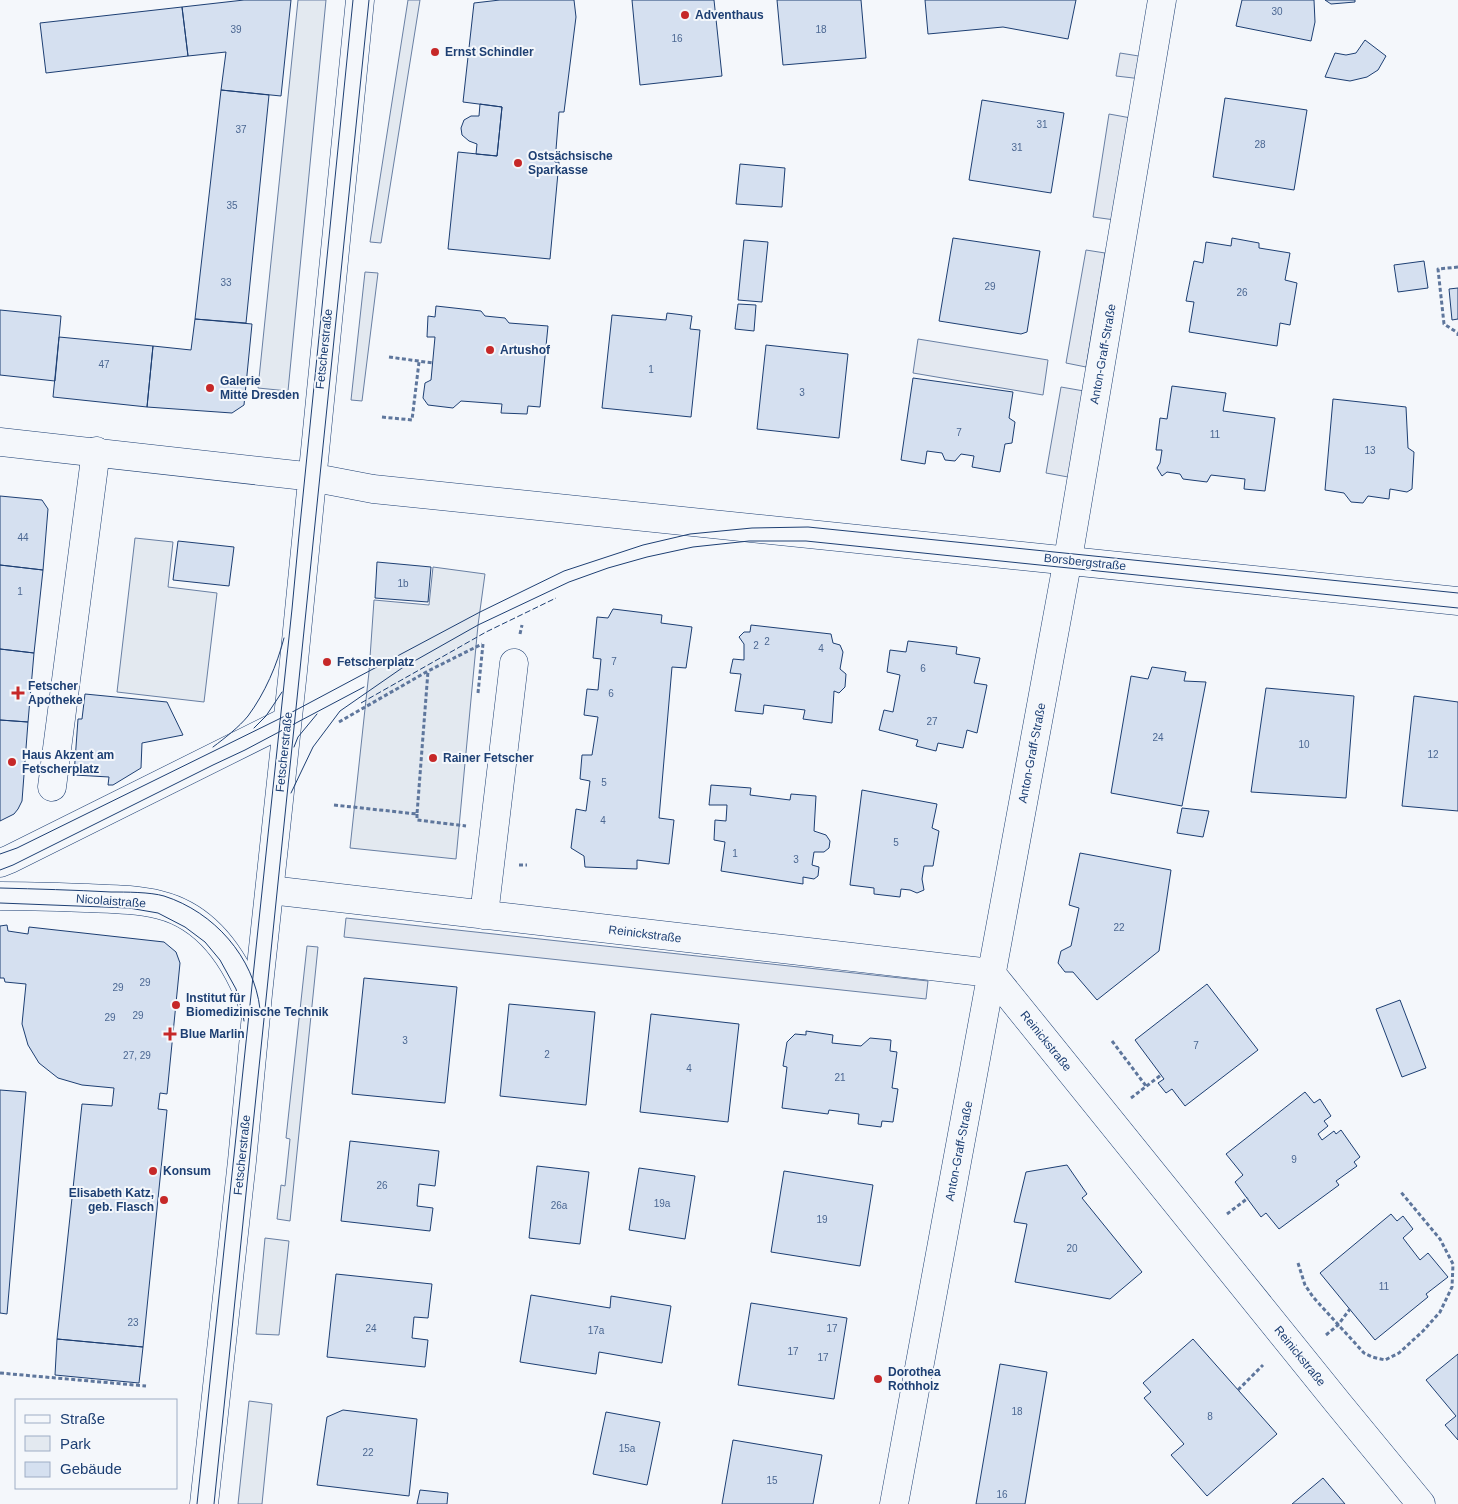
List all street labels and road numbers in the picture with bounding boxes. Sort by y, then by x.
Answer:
street label: Anton-Graff-Straße [1087,302,1119,405]
street label: Fetscherstraße [313,308,335,390]
street label: Borsbergstraße [1043,551,1127,573]
street label: Anton-Graff-Straße [1015,701,1049,804]
street label: Fetscherstraße [273,711,295,793]
street label: Nicolaistraße [76,892,147,910]
street label: Reinickstraße [608,923,683,945]
street label: Reinickstraße [1017,1008,1075,1074]
street label: Anton-Graff-Straße [942,1099,976,1202]
street label: Fetscherstraße [231,1114,253,1196]
street label: Reinickstraße [1271,1323,1329,1389]

